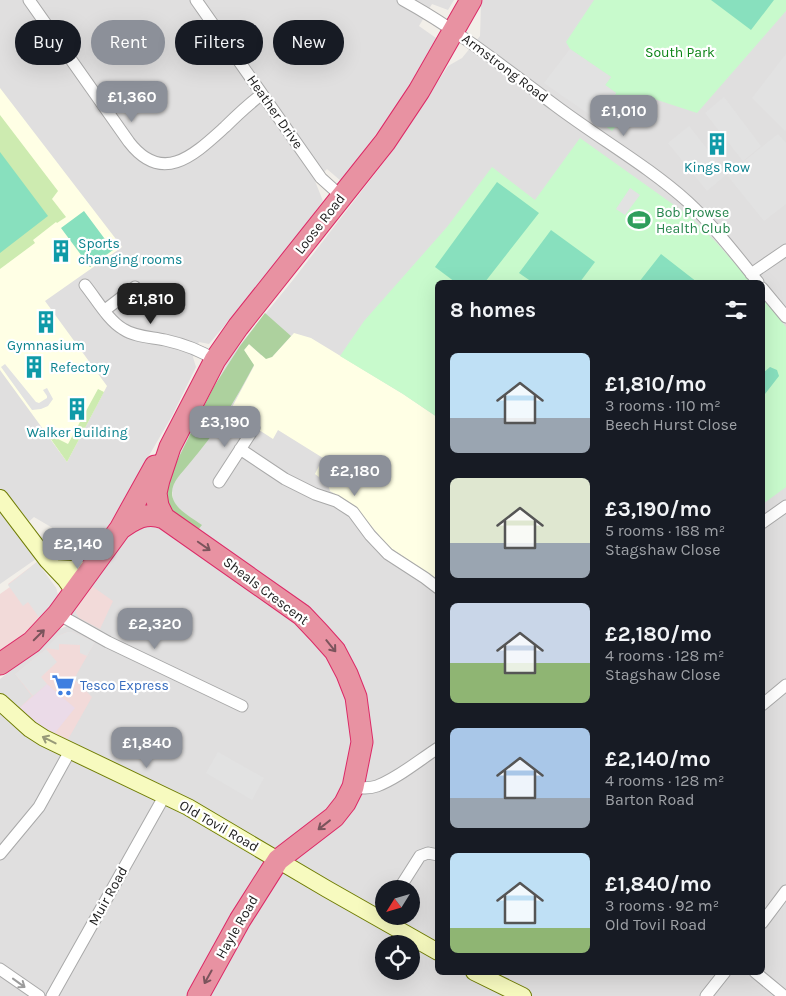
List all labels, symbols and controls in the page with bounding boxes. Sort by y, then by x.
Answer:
chip: Buy [15,20,81,65]
chip: Rent [91,20,165,65]
chip: Filters [175,20,263,65]
chip: New [273,20,344,65]
street label: Armstrong Road [459,30,551,106]
park label: South Park [645,44,715,61]
street label: Heather Drive [243,72,307,152]
pin: £1,360 [91,80,173,123]
text: £1,360 [107,87,157,106]
pin: £1,010 [583,94,665,137]
text: £1,010 [601,101,647,120]
building icon: Kings Row [704,131,730,157]
place label: Kings Row [684,159,750,176]
street label: Loose Road [291,190,349,258]
place label: Bob Prowse Health Club [656,204,731,237]
sports icon: Bob Prowse Health Club [626,207,652,233]
place label: Sports changing rooms [78,235,182,268]
building icon: Sports changing rooms [48,238,74,264]
pin: £1,810 [110,282,192,325]
text: £1,810 [128,289,174,308]
icon: filters [722,296,750,324]
text: 8 homes [450,298,536,322]
building icon: Gymnasium [33,309,59,335]
place label: Gymnasium [7,337,85,354]
building icon: Refectory [21,354,47,380]
place label: Refectory [50,359,110,376]
text: £1,810/mo [605,372,707,396]
icon: home [490,373,550,433]
building icon: Walker Building [64,396,90,422]
text: 3 rooms · 110 m² [605,396,721,415]
pin: £3,190 [184,406,266,448]
text: £3,190 [200,412,250,431]
text: Beech Hurst Close [605,415,737,434]
place label: Walker Building [26,424,128,441]
pin: £2,180 [314,454,396,497]
text: £2,180 [330,461,380,480]
text: £3,190/mo [605,497,711,521]
icon: home [490,498,550,558]
text: 5 rooms · 188 m² [605,521,725,540]
pin: £2,140 [37,528,119,570]
text: £2,140 [54,534,102,553]
text: Stagshaw Close [605,540,720,559]
one-way arrow [197,541,211,551]
street label: Sheals Crescent [220,553,312,629]
pin: £2,320 [114,608,196,650]
text: £2,320 [128,614,182,633]
text: £2,180/mo [605,622,712,646]
icon: home [490,623,550,683]
one-way arrow [33,629,45,641]
one-way arrow [325,640,336,653]
text: 4 rooms · 128 m² [605,646,724,665]
text: Stagshaw Close [605,665,720,684]
supermarket icon: Tesco Express [50,672,76,698]
place label: Tesco Express [80,677,169,694]
pin: £1,840 [106,726,188,769]
text: £1,840 [122,733,172,752]
one-way arrow [41,735,56,745]
text: £2,140/mo [605,747,711,771]
icon: home [490,748,550,808]
text: 4 rooms · 128 m² [605,771,724,790]
text: Barton Road [605,790,695,809]
street label: Old Tovil Road [176,796,262,856]
one-way arrow [317,820,331,830]
street label: Muir Road [85,863,131,929]
text: £1,840/mo [605,872,712,896]
icon: home [490,873,550,933]
north arrow [375,880,420,925]
map controls [375,880,420,980]
street label: Hayle Road [212,892,262,962]
text: 3 rooms · 92 m² [605,896,719,915]
text: Old Tovil Road [605,915,707,934]
button: locate [375,935,420,980]
one-way arrow [203,969,213,984]
one-way arrow [12,978,26,988]

